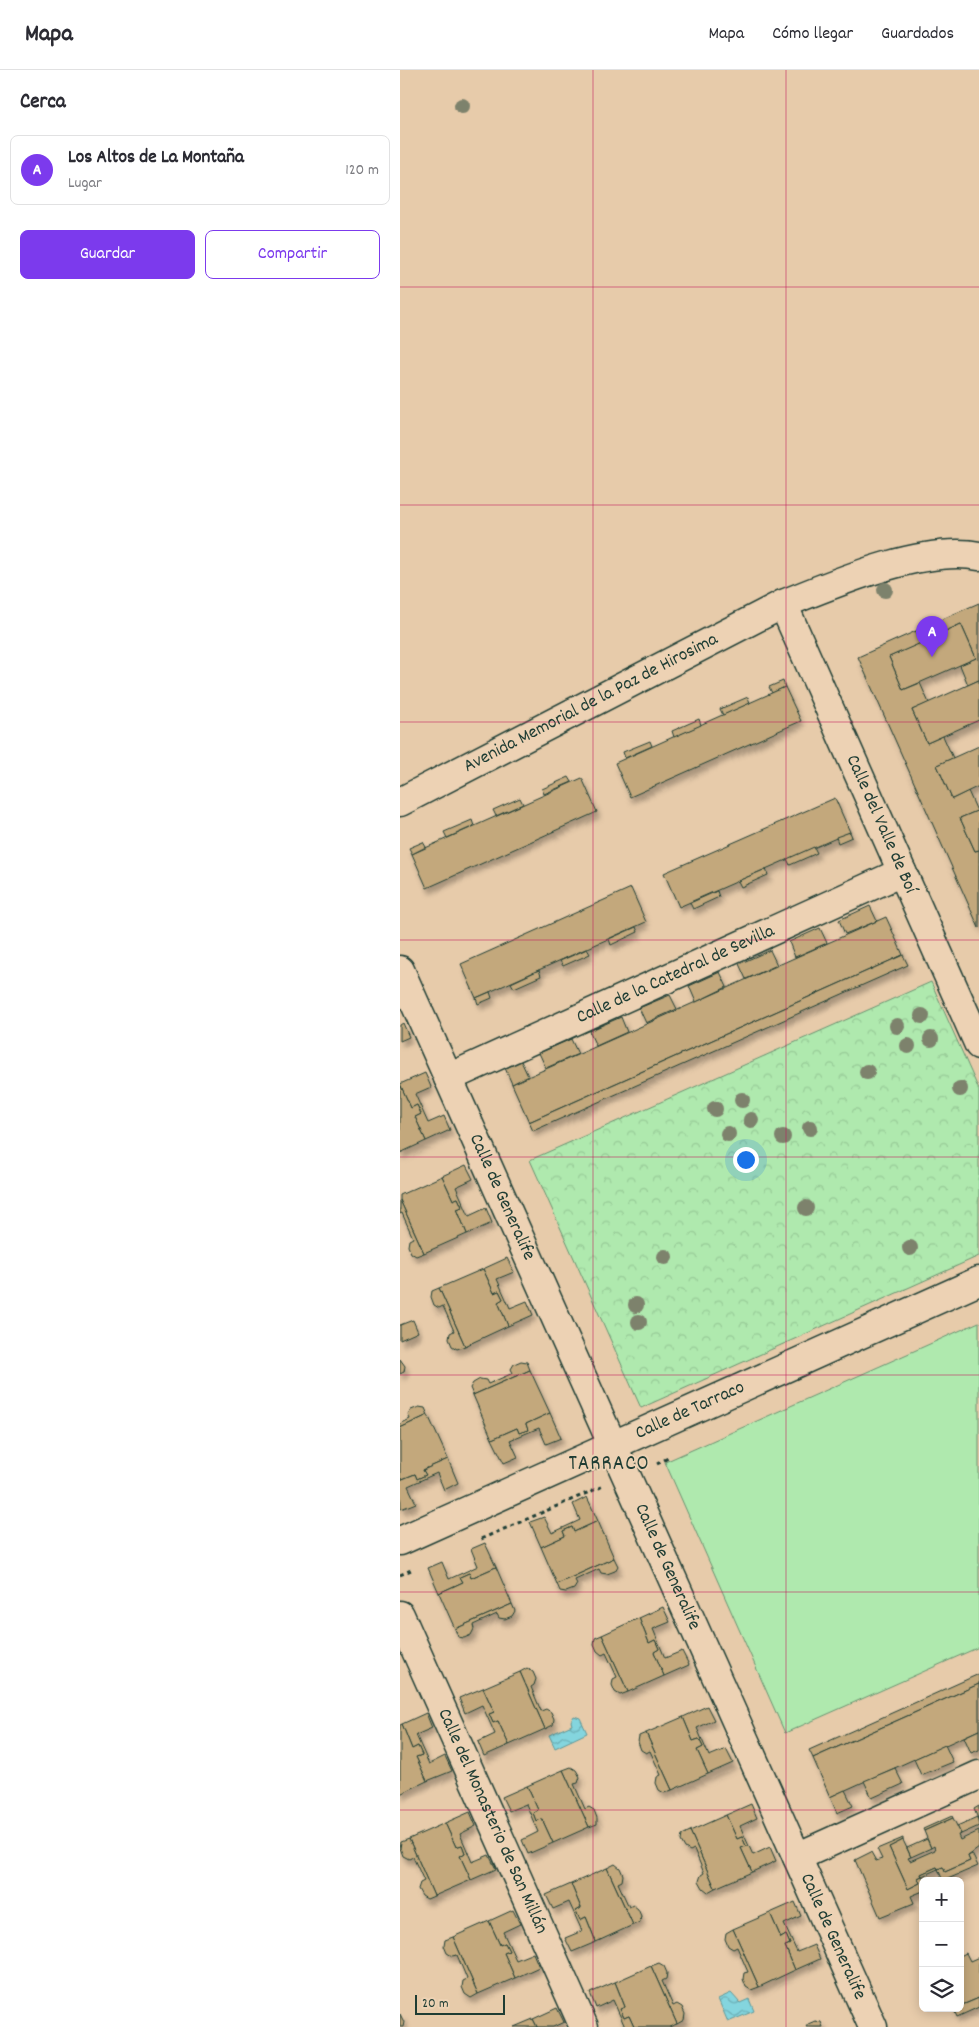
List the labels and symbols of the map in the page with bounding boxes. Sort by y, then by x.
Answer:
pin: A [916,616,948,657]
street label: Avenida Memorial de la Paz de Hirosima [459,626,724,780]
street label: Calle del Valle de Boí [838,751,924,899]
street label: Calle de la Catedral de Sevilla [572,918,780,1031]
street label: Calle de Generalife [462,1130,542,1265]
your location [733,1147,759,1173]
street label: Calle de Tarraco [631,1374,749,1447]
district label: TARRACO [568,1450,650,1480]
street label: Calle de Generalife [627,1499,707,1635]
street label: Calle del Monasterio de San Millán [430,1704,554,1938]
street label: Calle de Generalife [792,1869,873,2004]
scale bar [415,1992,505,2015]

